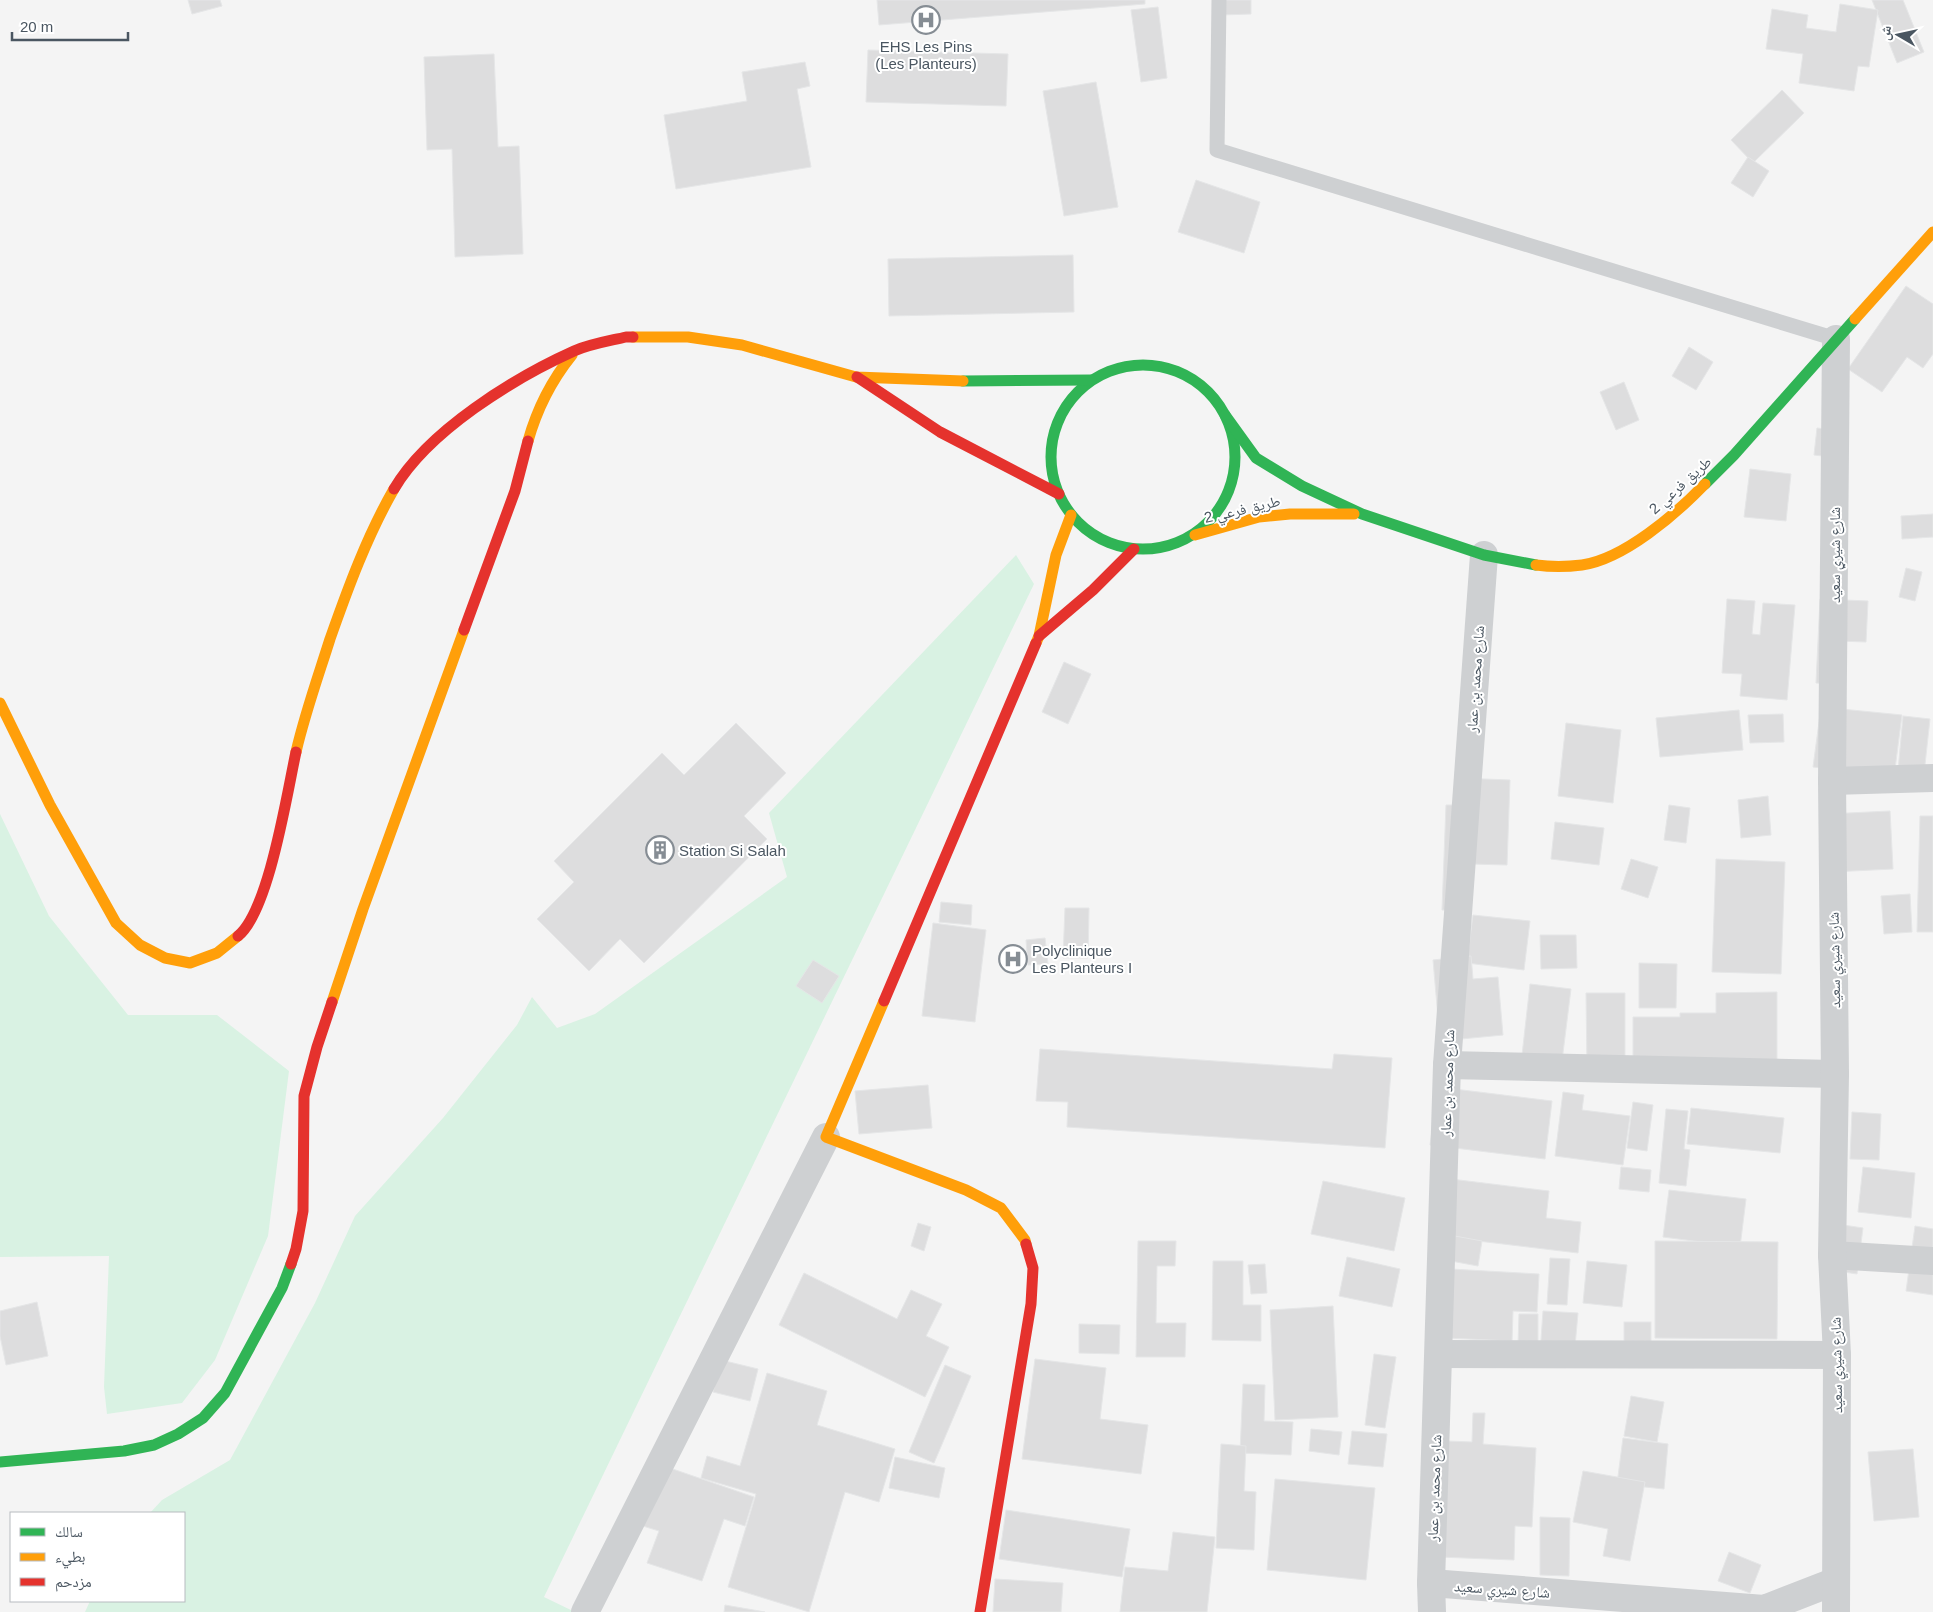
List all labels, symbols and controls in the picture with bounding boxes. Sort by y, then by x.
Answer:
hospital icon: EHS Les Pins (Les Planteurs) [911,5,941,35]
scale bar [12,10,129,42]
north arrow [1873,10,1923,60]
text: 20 m [20,18,53,35]
text: ش [1876,24,1895,42]
place label: EHS Les Pins (Les Planteurs) [875,38,977,72]
street label: طريق فرعي 2 [1645,453,1717,520]
street label: طريق فرعي 2 [1202,492,1283,530]
street label: شارع شيري سعيد [1826,507,1846,603]
street label: شارع محمد بن عمار [1463,625,1489,734]
building icon: Station Si Salah [645,835,675,865]
place label: Station Si Salah [679,842,786,859]
street label: شارع شيري سعيد [1825,912,1847,1008]
place label: Polyclinique Les Planteurs I [1032,942,1132,976]
hospital icon: Polyclinique Les Planteurs I [998,944,1028,974]
street label: شارع محمد بن عمار [1437,1029,1459,1138]
street label: شارع شيري سعيد [1827,1317,1849,1413]
street label: شارع محمد بن عمار [1424,1434,1446,1543]
legend [10,1512,185,1602]
text: سالك [55,1523,83,1540]
text: بطيء [55,1548,85,1569]
text: مزدحم [55,1573,92,1592]
street label: شارع شيري سعيد [1453,1577,1551,1605]

